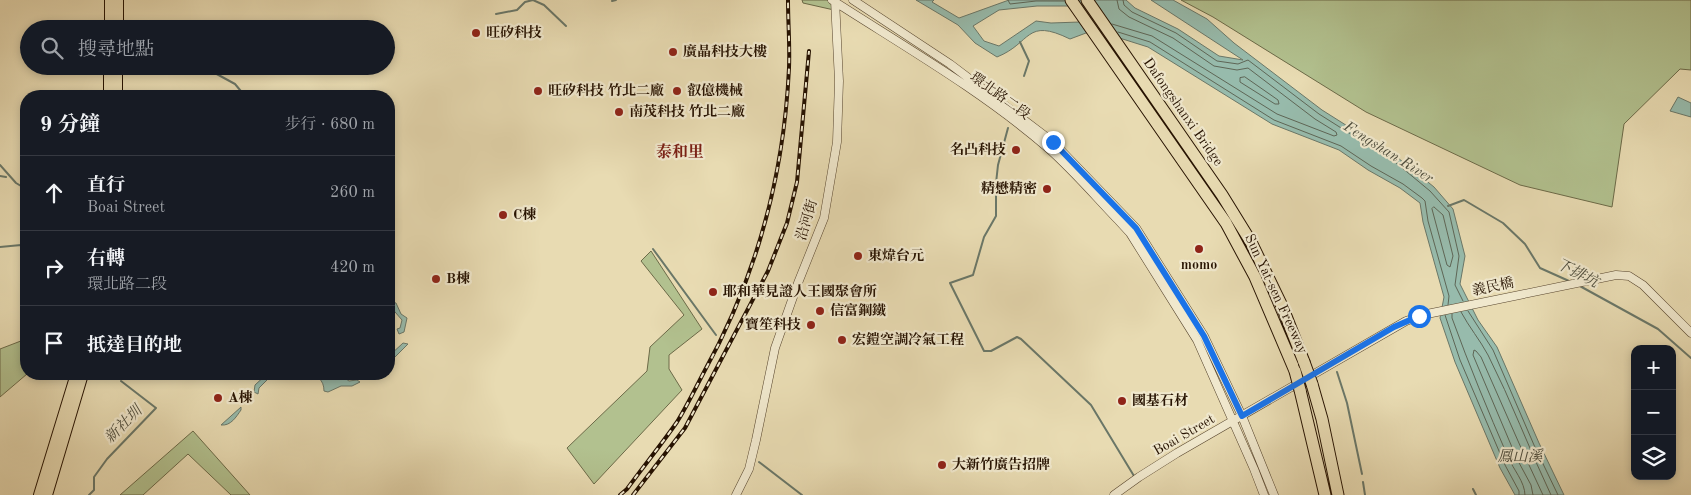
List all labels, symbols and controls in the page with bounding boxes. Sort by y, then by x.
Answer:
search box [20,20,395,75]
place label: 旺矽科技 [486,25,542,40]
marker: 旺矽科技 [470,27,482,39]
icon: search [38,34,66,62]
text: 搜尋地點 [78,41,154,60]
place label: 廣晶科技大樓 [683,43,767,59]
marker: 廣晶科技大樓 [667,46,679,58]
street label: Dafongshanxi Bridge [1141,55,1225,169]
street label: 環北路二段 [968,69,1033,122]
place label: 旺矽科技 竹北二廠 [548,82,664,98]
place label: 叡億機械 [687,82,743,98]
marker: 旺矽科技 竹北二廠 [532,85,544,97]
marker: 叡億機械 [671,85,683,97]
place label: 南茂科技 竹北二廠 [629,103,745,119]
marker: 南茂科技 竹北二廠 [613,106,625,118]
text: 9 分鐘 [40,115,100,136]
text: 步行 · 680 m [285,117,375,133]
water label: Fengshan River [1340,119,1436,187]
route end [1042,131,1065,154]
place label: 名凸科技 [950,142,1006,157]
district label: 泰和里 [656,143,704,161]
marker: 名凸科技 [1010,144,1022,156]
text: 直行 [87,177,125,196]
icon: ahead [40,179,68,207]
place label: 精懋精密 [981,180,1037,196]
marker: 精懋精密 [1041,183,1053,195]
text: 260 m [330,185,375,201]
street label: 沿河街 [793,198,820,242]
text: Boai Street [87,200,165,216]
place label: C棟 [513,207,536,222]
marker: C棟 [497,209,509,221]
street label: Sun Yat-sen Freeway [1242,232,1310,357]
marker: momo [1193,243,1205,255]
place label: 東煒台元 [868,248,924,263]
text: 右轉 [87,250,125,269]
marker: 東煒台元 [852,250,864,262]
icon: right [40,254,68,282]
water label: 下排坑 [1554,255,1603,292]
place label: momo [1181,258,1217,272]
text: 420 m [330,260,375,276]
place label: B棟 [446,271,470,286]
marker: B棟 [430,273,442,285]
street label: 義民橋 [1471,275,1515,298]
text: 環北路二段 [87,277,167,293]
place label: 耶和華見證人王國聚會所 [723,284,877,299]
marker: 耶和華見證人王國聚會所 [707,286,719,298]
place label: 信富鋼鐵 [830,302,886,318]
marker: 信富鋼鐵 [814,305,826,317]
route start [1408,305,1431,328]
place label: 寶笙科技 [745,316,801,332]
marker: 寶笙科技 [805,319,817,331]
icon: arrive [40,329,68,357]
place label: 宏鎧空調冷氣工程 [852,331,964,347]
marker: 宏鎧空調冷氣工程 [836,334,848,346]
text: 抵達目的地 [87,337,182,356]
map controls [1631,345,1676,480]
button: + [1631,345,1676,390]
place label: A棟 [228,390,253,405]
button: − [1631,390,1676,435]
marker: A棟 [212,392,224,404]
place label: 國基石材 [1132,393,1188,408]
marker: 國基石材 [1116,395,1128,407]
water label: 新社圳 [101,400,147,446]
street label: Boai Street [1151,412,1217,458]
button: layers [1631,435,1676,480]
water label: 鳳山溪 [1497,448,1544,465]
place label: 大新竹廣告招牌 [952,456,1050,472]
marker: 大新竹廣告招牌 [936,459,948,471]

